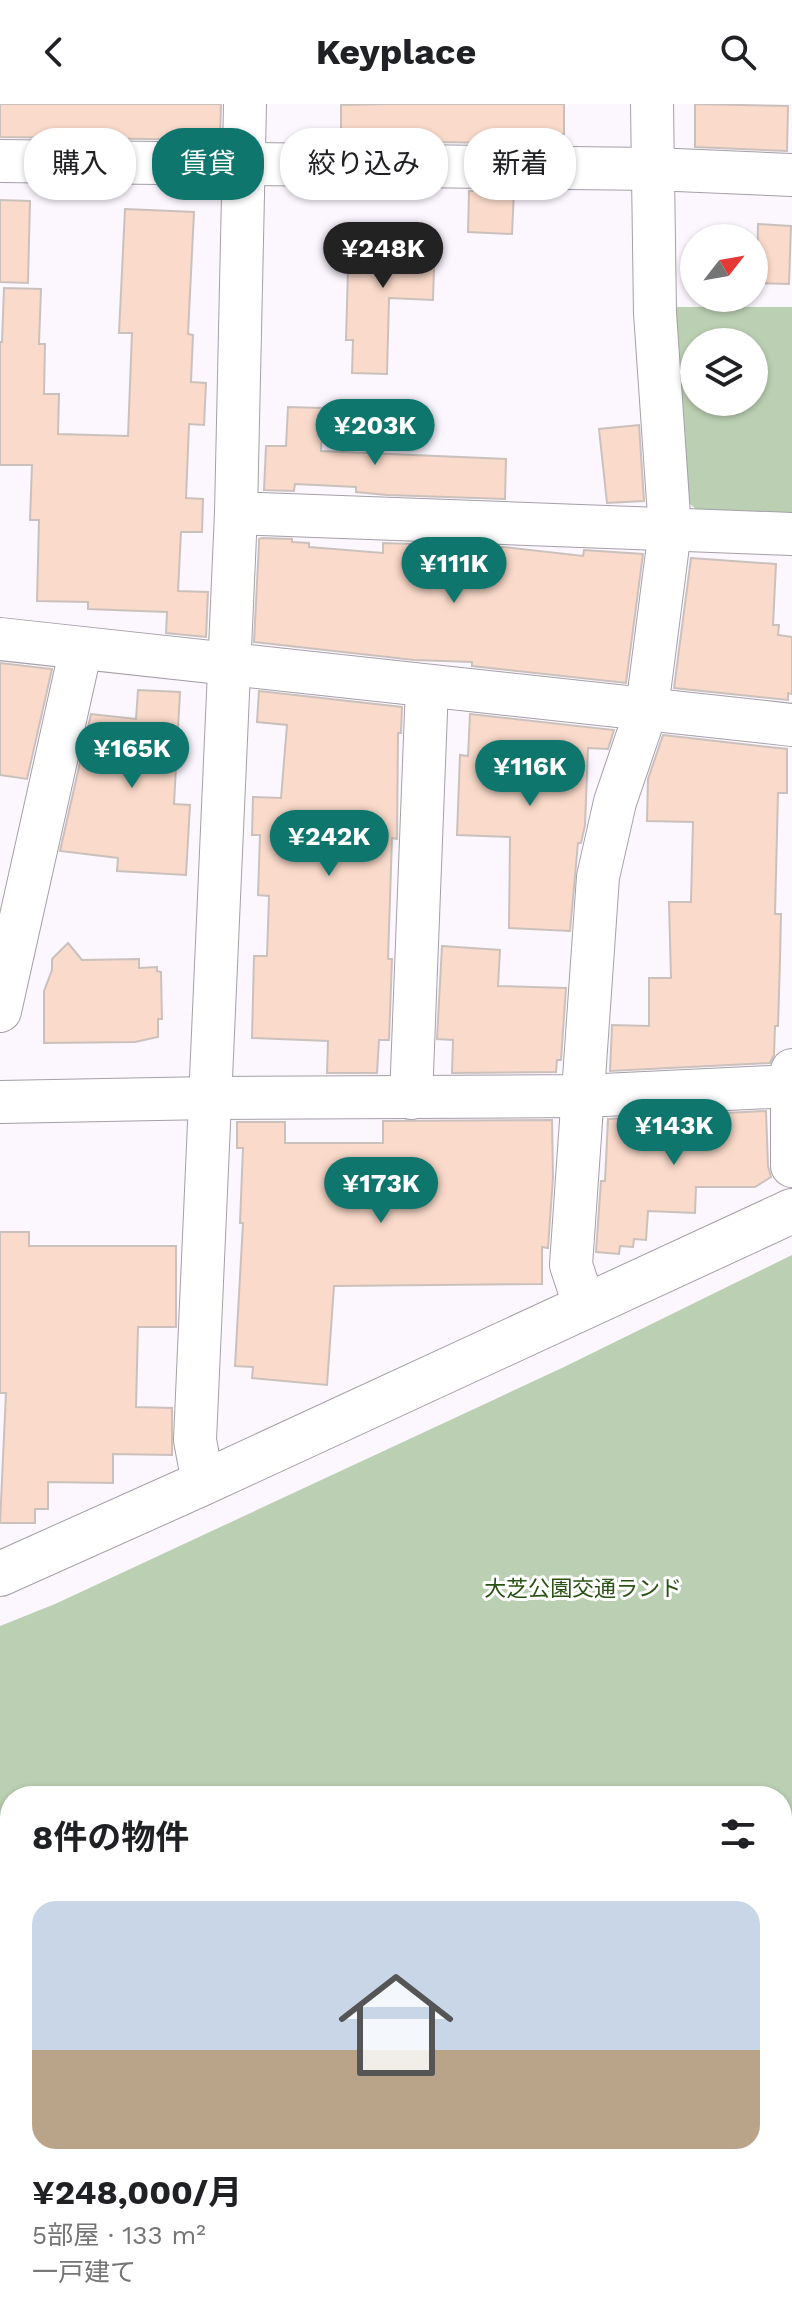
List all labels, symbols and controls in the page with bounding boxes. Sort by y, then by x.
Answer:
icon: back [32,30,76,74]
icon: search [716,30,760,74]
text: Keyplace [316,31,476,73]
chip: 購入 [24,128,136,200]
chip: 賃貸 [152,128,264,200]
chip: 絞り込み [280,128,448,200]
chip: 新着 [464,128,576,200]
pin: ¥248K [327,222,439,290]
north arrow [680,224,768,312]
map controls [680,224,768,416]
text: ¥248K [341,233,425,263]
button: layers [680,328,768,416]
pin: ¥203K [319,399,431,467]
text: ¥203K [334,410,416,440]
pin: ¥111K [398,537,510,605]
text: ¥111K [420,548,488,578]
pin: ¥165K [76,722,188,790]
text: ¥165K [93,733,171,763]
pin: ¥116K [474,740,586,808]
text: ¥116K [493,751,567,781]
pin: ¥242K [273,810,385,878]
text: ¥242K [288,821,370,851]
pin: ¥143K [618,1099,730,1167]
text: ¥143K [635,1110,713,1140]
pin: ¥173K [325,1157,437,1225]
text: ¥173K [342,1168,420,1198]
park label: 大芝公園交通ランド [484,1576,682,1601]
icon: filters [716,1812,760,1856]
text: 8件の物件 [32,1817,189,1857]
icon: home [324,1953,468,2097]
text: ¥248,000/月 [32,2172,242,2212]
text: 5部屋 · 133 m² [32,2220,206,2250]
text: 一戸建て [32,2257,136,2287]

